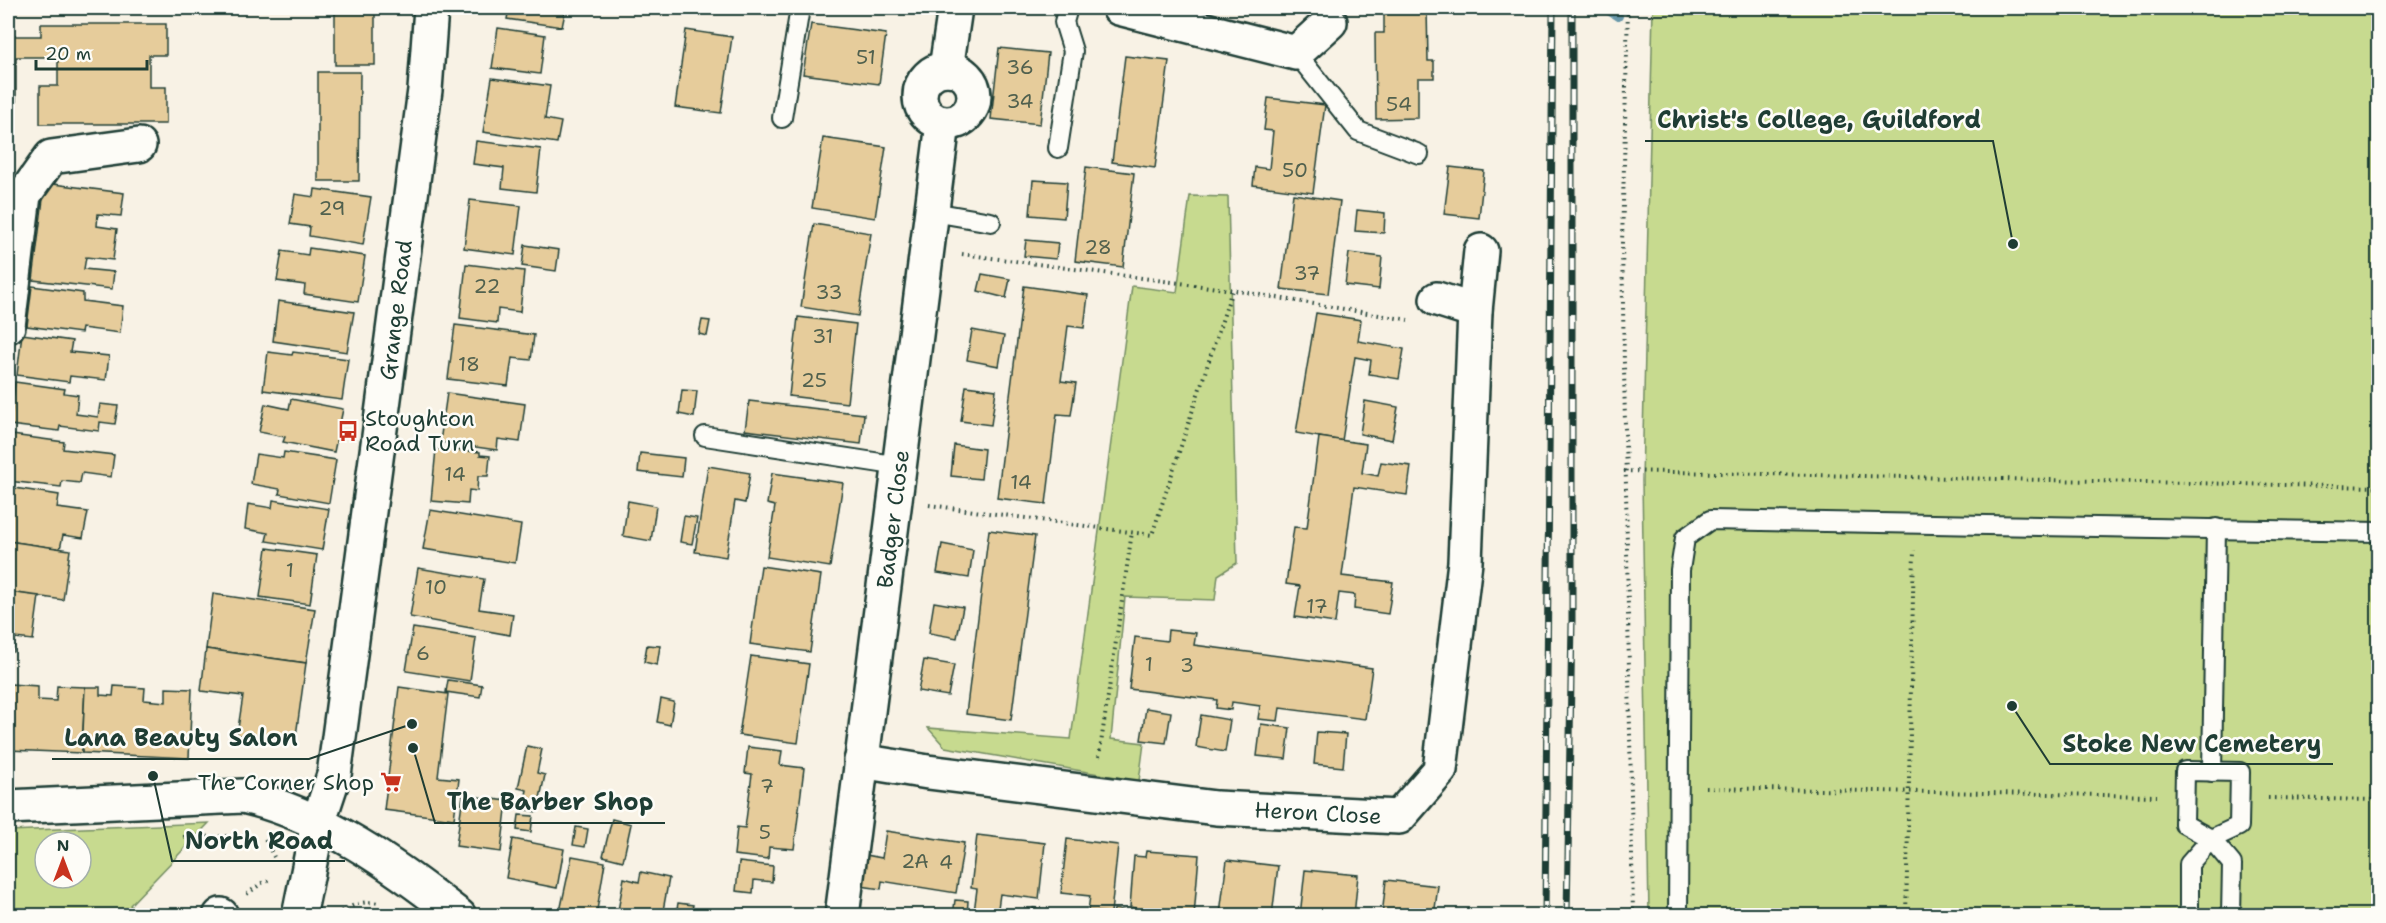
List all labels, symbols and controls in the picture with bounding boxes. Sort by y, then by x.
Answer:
scale bar [36,33,147,71]
text: 20 m [45,42,91,66]
house number: 51 [856,44,876,70]
house number: 36 [1006,54,1034,80]
house number: 34 [1006,88,1034,114]
house number: 54 [1386,91,1412,117]
callout: Christ's College, Guildford [1645,99,1993,141]
text: Christ's College, Guildford [1657,104,1981,136]
house number: 50 [1282,157,1308,183]
house number: 29 [319,195,345,221]
house number: 28 [1084,234,1112,260]
street label: Grange Road [373,238,419,382]
house number: 37 [1294,260,1320,286]
house number: 22 [474,273,501,299]
house number: 33 [816,279,842,305]
house number: 31 [812,323,834,349]
house number: 18 [458,351,480,377]
house number: 25 [801,367,827,393]
place label: Stoughton Road Turn [365,404,475,458]
bus stop icon: Stoughton Road Turn [336,419,360,443]
street label: Badger Close [870,448,916,590]
house number: 14 [444,461,466,487]
house number: 14 [1010,469,1032,495]
house number: 1 [286,557,294,583]
house number: 10 [425,574,447,600]
house number: 17 [1306,593,1328,619]
house number: 6 [416,640,430,666]
house number: 1 [1145,651,1153,677]
house number: 3 [1180,652,1194,678]
callout: Lana Beauty Salon [52,717,309,759]
text: Lana Beauty Salon [64,722,298,754]
callout: Stoke New Cemetery [2050,722,2333,764]
text: Stoke New Cemetery [2062,728,2322,760]
place label: The Corner Shop [198,768,374,797]
supermarket icon: The Corner Shop [379,770,403,794]
house number: 7 [760,773,774,799]
callout: The Barber Shop [435,781,665,823]
text: The Barber Shop [447,786,653,818]
street label: Heron Close [1254,795,1382,831]
callout: North Road [172,819,345,861]
house number: 5 [759,819,771,845]
text: North Road [185,825,333,857]
north arrow [33,830,93,890]
text: N [57,835,69,856]
house number: 2A [901,848,929,874]
house number: 4 [939,849,953,875]

